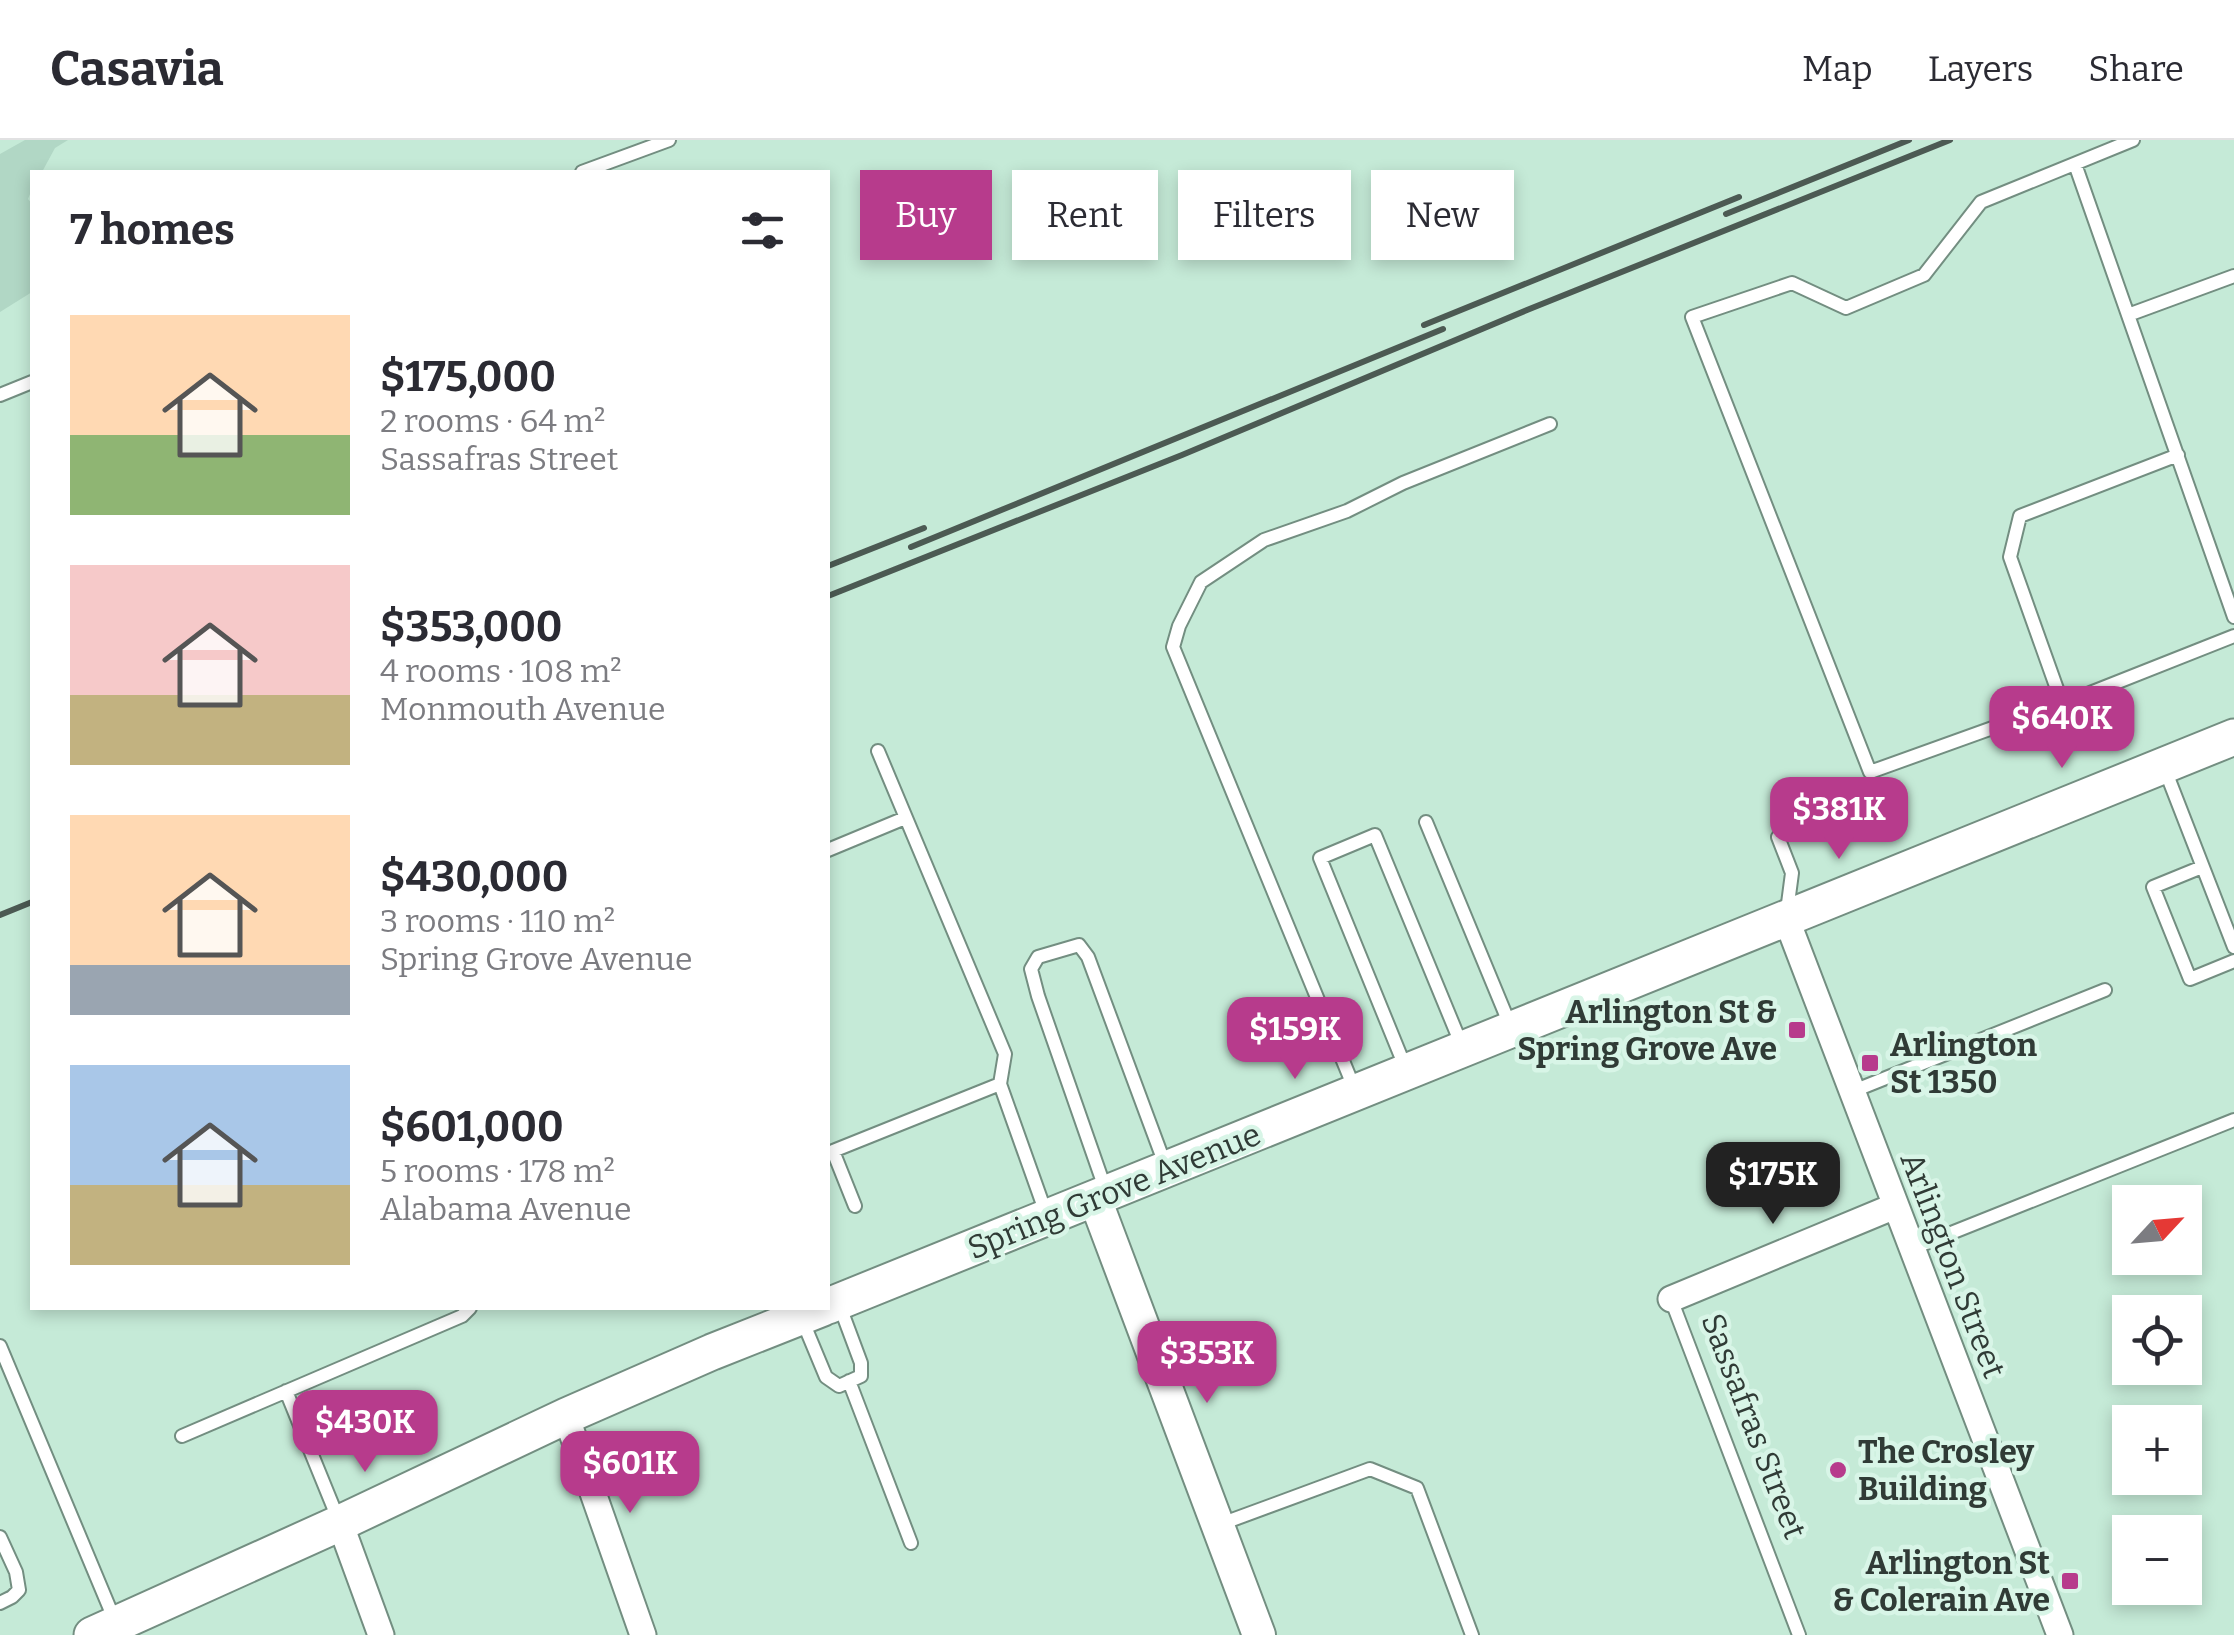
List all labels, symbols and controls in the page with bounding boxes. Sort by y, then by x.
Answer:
text: Casavia [50,40,224,98]
text: Map [1802,48,1873,90]
text: Layers [1928,48,2033,90]
text: Share [2088,48,2184,90]
chip: Buy [860,170,992,260]
chip: Rent [1012,170,1158,260]
chip: Filters [1178,170,1351,260]
chip: New [1371,170,1514,260]
icon: filters [735,203,790,258]
text: 7 homes [70,205,235,255]
text: $175,000 [380,352,556,402]
icon: home [150,355,270,475]
text: 2 rooms · 64 m² [380,402,605,440]
text: Sassafras Street [380,440,618,478]
text: $353,000 [380,602,563,652]
icon: home [150,605,270,725]
text: 4 rooms · 108 m² [380,652,622,690]
pin: $640K [1992,686,2132,771]
text: Monmouth Avenue [380,690,665,728]
text: $640K [2011,699,2113,737]
pin: $381K [1769,777,1909,862]
text: $381K [1792,790,1886,828]
text: $430,000 [380,852,568,902]
icon: home [150,855,270,975]
text: 3 rooms · 110 m² [380,902,615,940]
text: Spring Grove Avenue [380,940,693,978]
place label: Arlington St & Spring Grove Ave [1517,993,1777,1068]
pin: $159K [1225,997,1365,1082]
text: $159K [1249,1010,1341,1048]
marker: Arlington St & Spring Grove Ave [1786,1019,1808,1041]
place label: Arlington St 1350 [1890,1026,2038,1101]
marker: Arlington St 1350 [1859,1052,1881,1074]
text: $601,000 [380,1102,564,1152]
icon: home [150,1105,270,1225]
street label: Spring Grove Avenue [962,1115,1266,1267]
pin: $175K [1703,1142,1843,1227]
street label: Arlington Street [1892,1147,2014,1384]
text: 5 rooms · 178 m² [380,1152,615,1190]
text: $175K [1728,1155,1818,1193]
north arrow [2112,1185,2202,1275]
map controls [2112,1185,2202,1605]
text: Alabama Avenue [380,1190,632,1228]
button: locate [2112,1295,2202,1385]
street label: Sassafras Street [1694,1308,1815,1544]
pin: $353K [1137,1321,1277,1406]
text: $353K [1159,1334,1255,1372]
pin: $430K [295,1390,435,1475]
text: $430K [315,1403,415,1441]
button: + [2112,1405,2202,1495]
pin: $601K [560,1431,700,1516]
place label: The Crosley Building [1858,1433,2034,1508]
text: $601K [582,1444,678,1482]
marker: The Crosley Building [1827,1459,1849,1481]
button: − [2112,1515,2202,1605]
place label: Arlington St & Colerain Ave [1832,1544,2050,1619]
marker: Arlington St & Colerain Ave [2059,1570,2081,1592]

